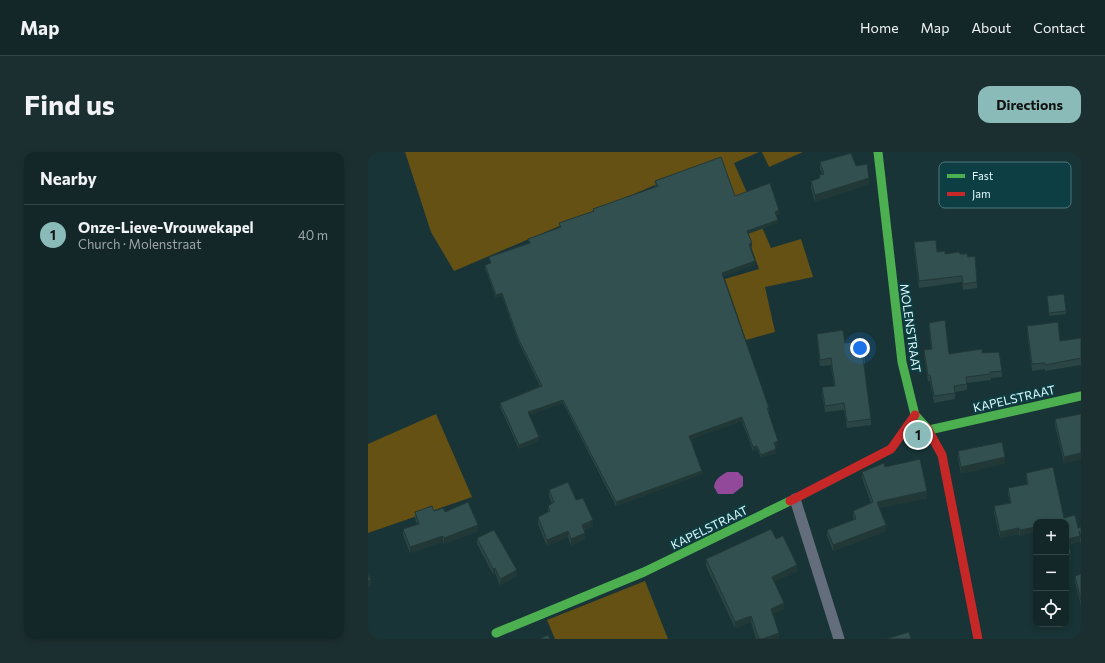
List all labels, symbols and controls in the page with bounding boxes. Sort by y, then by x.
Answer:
text: Map [20,16,59,39]
text: Home [860,19,899,36]
text: Map [921,19,949,36]
text: About [971,19,1011,36]
text: Contact [1033,19,1085,36]
button: Directions [978,86,1081,123]
text: Find us [24,87,115,121]
legend [939,162,1071,208]
text: Nearby [40,168,97,189]
text: Fast [972,169,994,182]
text: Jam [972,187,991,201]
text: Onze-Lieve-Vrouwekapel [78,218,254,236]
text: 1 [50,227,56,243]
text: 40 m [298,227,328,243]
text: Church · Molenstraat [78,236,202,252]
street label: MOLENSTRAAT [898,282,924,374]
your location [850,338,870,358]
street label: KAPELSTRAAT [972,382,1057,414]
pin: 1 [905,420,931,450]
street label: KAPELSTRAAT [668,502,750,552]
map controls [1033,519,1069,627]
button: + [1033,519,1069,555]
button: − [1033,555,1069,591]
button: locate [1033,591,1069,627]

